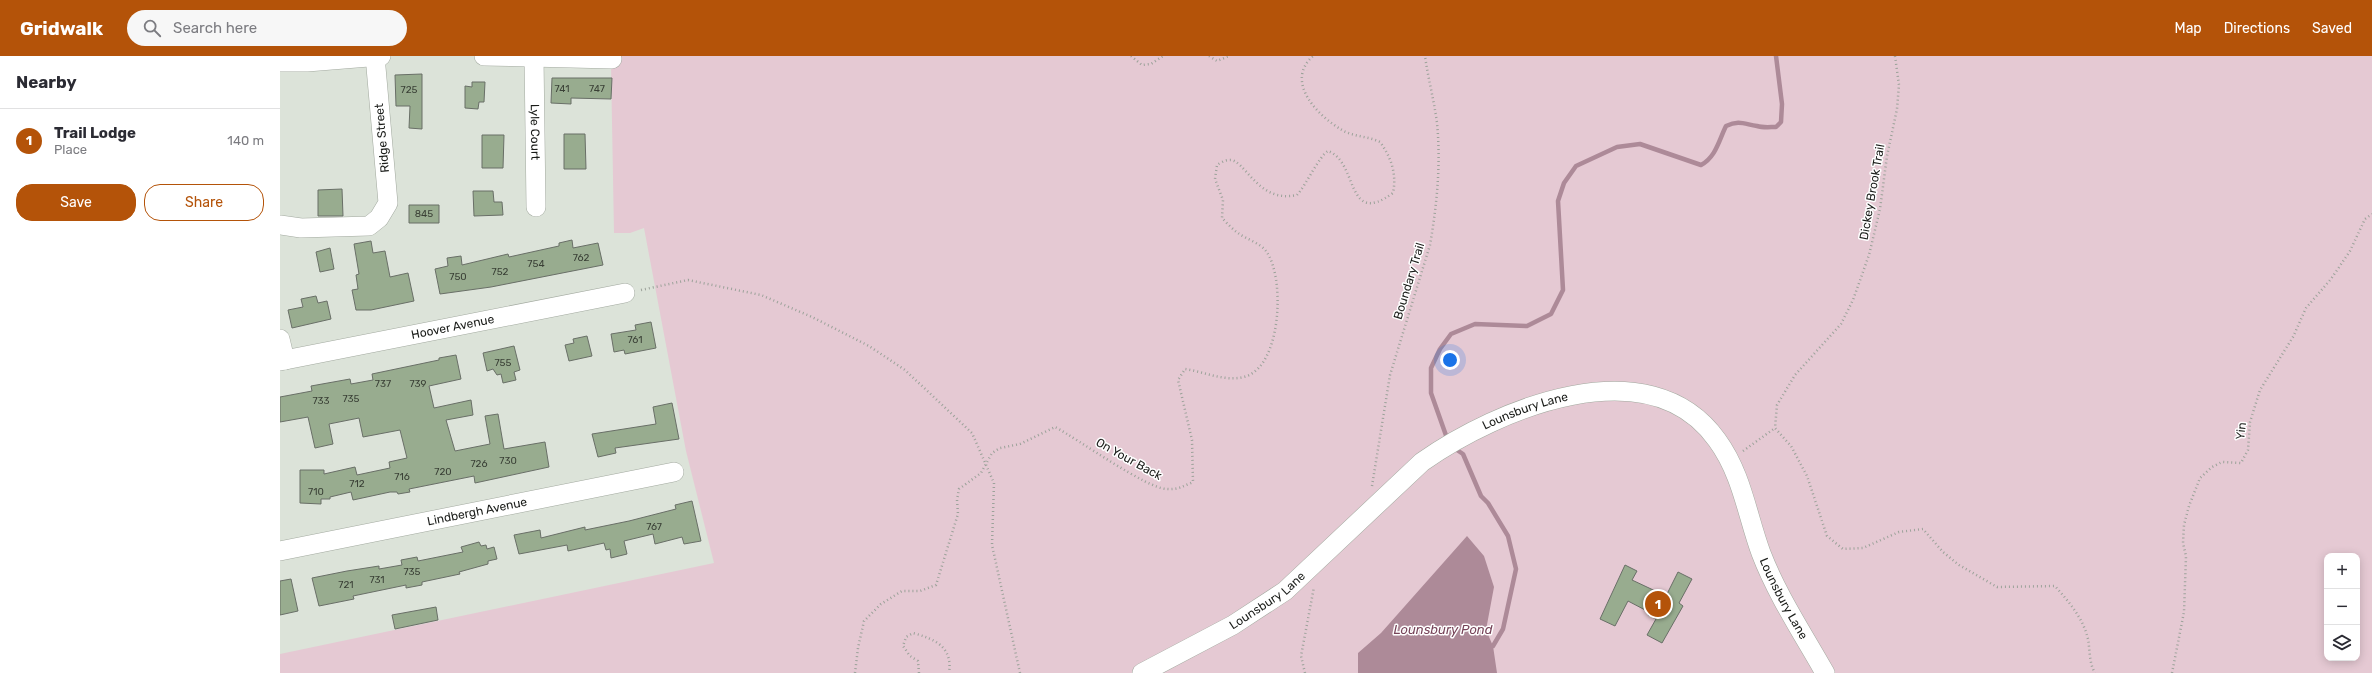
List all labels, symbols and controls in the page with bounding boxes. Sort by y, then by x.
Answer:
search box [127,10,407,46]
text: Gridwalk [20,17,103,40]
icon: search [141,17,163,39]
text: Search here [173,19,257,37]
text: Map [2175,20,2202,37]
text: Directions [2224,20,2290,37]
text: Saved [2312,20,2352,37]
text: Nearby [16,72,77,92]
house number: 741 [554,83,570,95]
house number: 747 [589,83,605,95]
house number: 725 [401,84,418,96]
street label: Ridge Street [372,103,392,173]
street label: Lyle Court [528,104,542,160]
text: Trail Lodge [54,124,136,142]
text: 1 [26,133,32,148]
text: 140 m [227,133,264,148]
text: Place [54,142,87,157]
street label: Dickey Brook Trail [1857,143,1887,241]
button: Save [16,184,136,221]
button: Share [144,184,264,221]
house number: 845 [415,208,433,220]
street label: Boundary Trail [1391,241,1427,321]
house number: 762 [573,252,589,264]
house number: 754 [527,258,545,270]
house number: 752 [492,266,509,278]
house number: 750 [449,271,467,283]
street label: Hoover Avenue [410,312,496,342]
house number: 761 [628,334,642,346]
your location [1440,350,1460,370]
house number: 755 [494,357,512,369]
house number: 737 [375,378,391,390]
house number: 739 [409,378,427,390]
street label: Lounsbury Lane [1480,389,1569,433]
house number: 735 [342,393,360,405]
house number: 733 [312,395,330,407]
street label: Yin [2233,421,2249,441]
street label: On Your Back [1093,435,1165,483]
house number: 730 [499,455,517,467]
house number: 726 [470,458,488,470]
house number: 720 [434,466,452,478]
house number: 716 [394,471,410,483]
house number: 712 [349,478,365,490]
house number: 710 [308,486,324,498]
street label: Lindbergh Avenue [426,495,529,528]
house number: 767 [646,521,662,533]
map controls [2324,553,2360,661]
button: + [2324,553,2360,589]
street label: Lounsbury Lane [1757,556,1811,642]
house number: 735 [403,566,421,578]
street label: Lounsbury Lane [1227,569,1308,632]
house number: 731 [369,574,385,586]
house number: 721 [338,579,354,591]
pin: 1 [1645,589,1671,619]
button: − [2324,589,2360,625]
water label: Lounsbury Pond [1394,622,1493,637]
button: layers [2324,625,2360,661]

